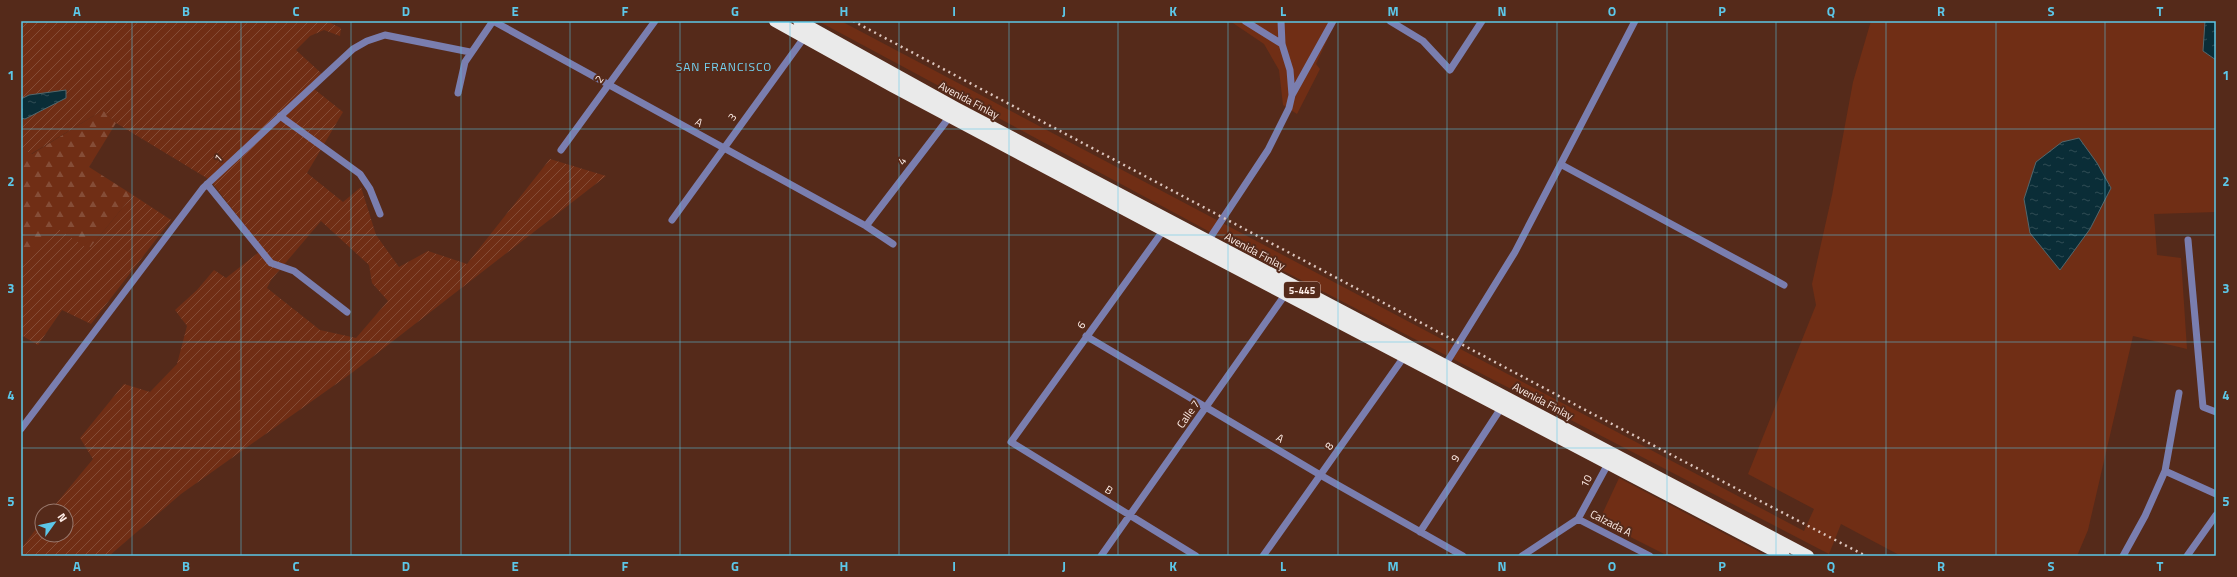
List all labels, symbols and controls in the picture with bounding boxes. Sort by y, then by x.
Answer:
text: A [73,1,81,21]
text: B [182,1,190,21]
text: C [292,1,300,21]
text: D [402,1,410,21]
text: E [511,1,519,21]
text: F [622,1,629,21]
text: G [731,1,739,21]
text: H [840,1,848,21]
text: I [952,1,956,21]
text: J [1062,1,1066,21]
text: K [1169,1,1177,21]
text: L [1280,1,1286,21]
text: M [1387,1,1399,21]
text: N [1497,1,1507,21]
text: O [1608,1,1616,21]
text: P [1718,1,1726,21]
text: Q [1827,1,1835,21]
text: R [1937,1,1945,21]
text: S [2047,1,2055,21]
text: T [2157,1,2164,21]
district label: SAN FRANCISCO [676,57,772,76]
text: 1 [7,65,15,85]
text: 1 [2222,65,2230,85]
street label: 2 [591,72,607,86]
street label: Avenida Finlay [936,77,1003,123]
street label: 3 [724,110,740,124]
street label: A [692,113,706,131]
street label: 1 [210,150,226,166]
street label: 4 [894,154,910,168]
text: 2 [7,171,15,191]
text: 2 [2222,171,2230,191]
street label: Avenida Finlay [1222,228,1289,274]
text: 3 [7,278,15,298]
text: 3 [2222,278,2230,298]
road number: 5-445 [1284,282,1320,298]
street label: 6 [1073,318,1089,332]
street label: Avenida Finlay [1510,378,1577,424]
text: 4 [7,385,15,405]
text: 4 [2222,385,2230,405]
street label: Calle 7 [1173,397,1203,431]
street label: A [1273,429,1287,447]
street label: 8 [1321,439,1337,453]
street label: 9 [1447,451,1463,465]
street label: 10 [1576,472,1596,490]
street label: B [1102,481,1116,499]
text: 5 [7,491,15,511]
text: 5 [2222,491,2230,511]
north arrow [34,503,74,543]
street label: Calzada A [1587,506,1635,541]
text: N [54,510,71,525]
text: A [73,556,81,576]
text: B [182,556,190,576]
text: C [292,556,300,576]
text: D [402,556,410,576]
text: E [511,556,519,576]
text: F [622,556,629,576]
text: G [731,556,739,576]
text: H [840,556,848,576]
text: I [952,556,956,576]
text: J [1062,556,1066,576]
text: K [1169,556,1177,576]
text: L [1280,556,1286,576]
text: M [1387,556,1399,576]
text: N [1497,556,1507,576]
text: O [1608,556,1616,576]
text: P [1718,556,1726,576]
text: Q [1827,556,1835,576]
text: R [1937,556,1945,576]
text: S [2047,556,2055,576]
text: T [2157,556,2164,576]

